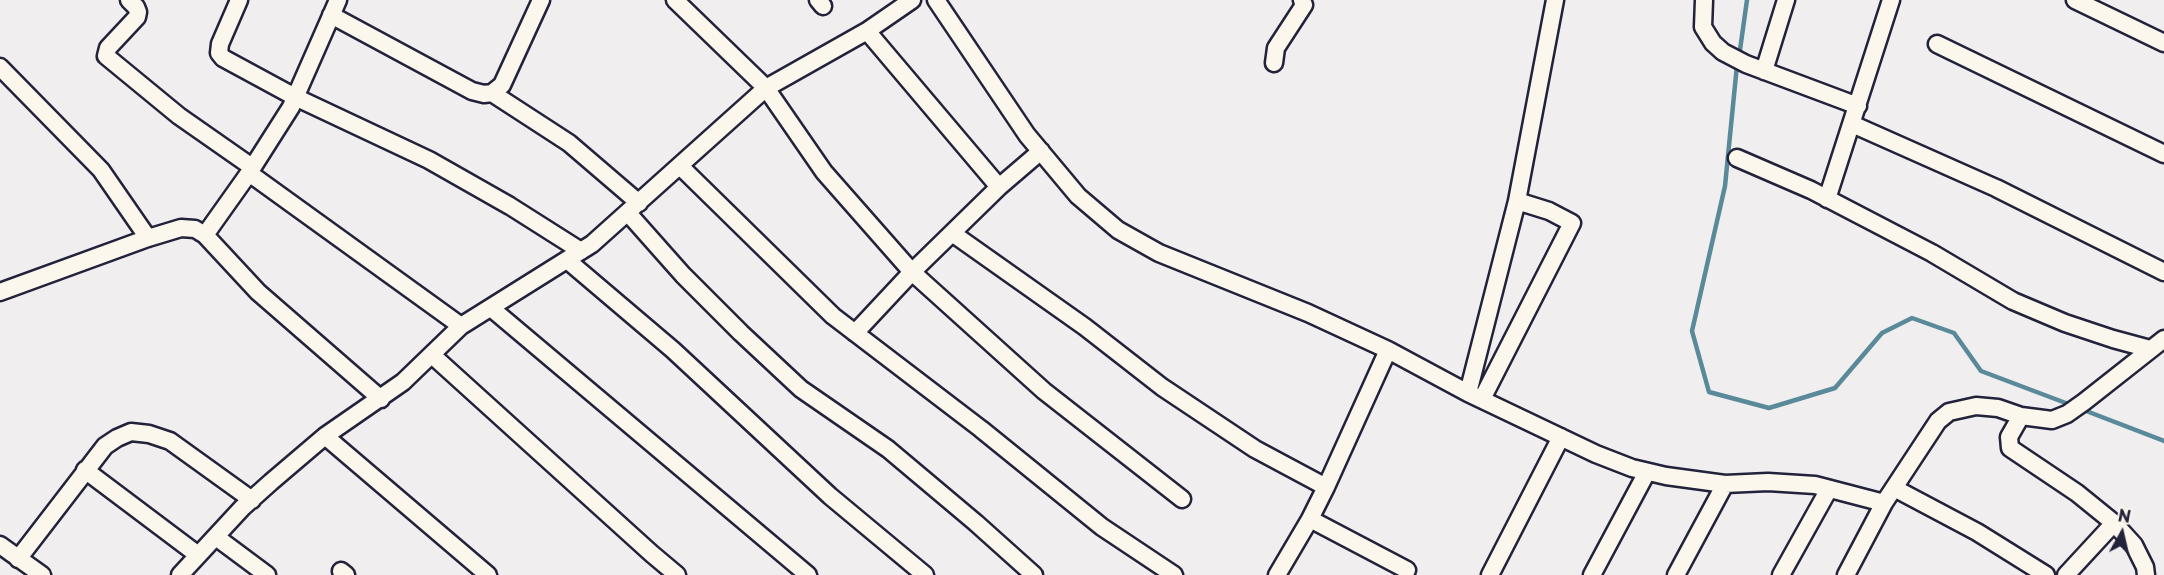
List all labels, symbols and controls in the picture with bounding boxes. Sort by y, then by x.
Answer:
text: N [2117,502,2132,528]
north arrow [2092,503,2152,563]

